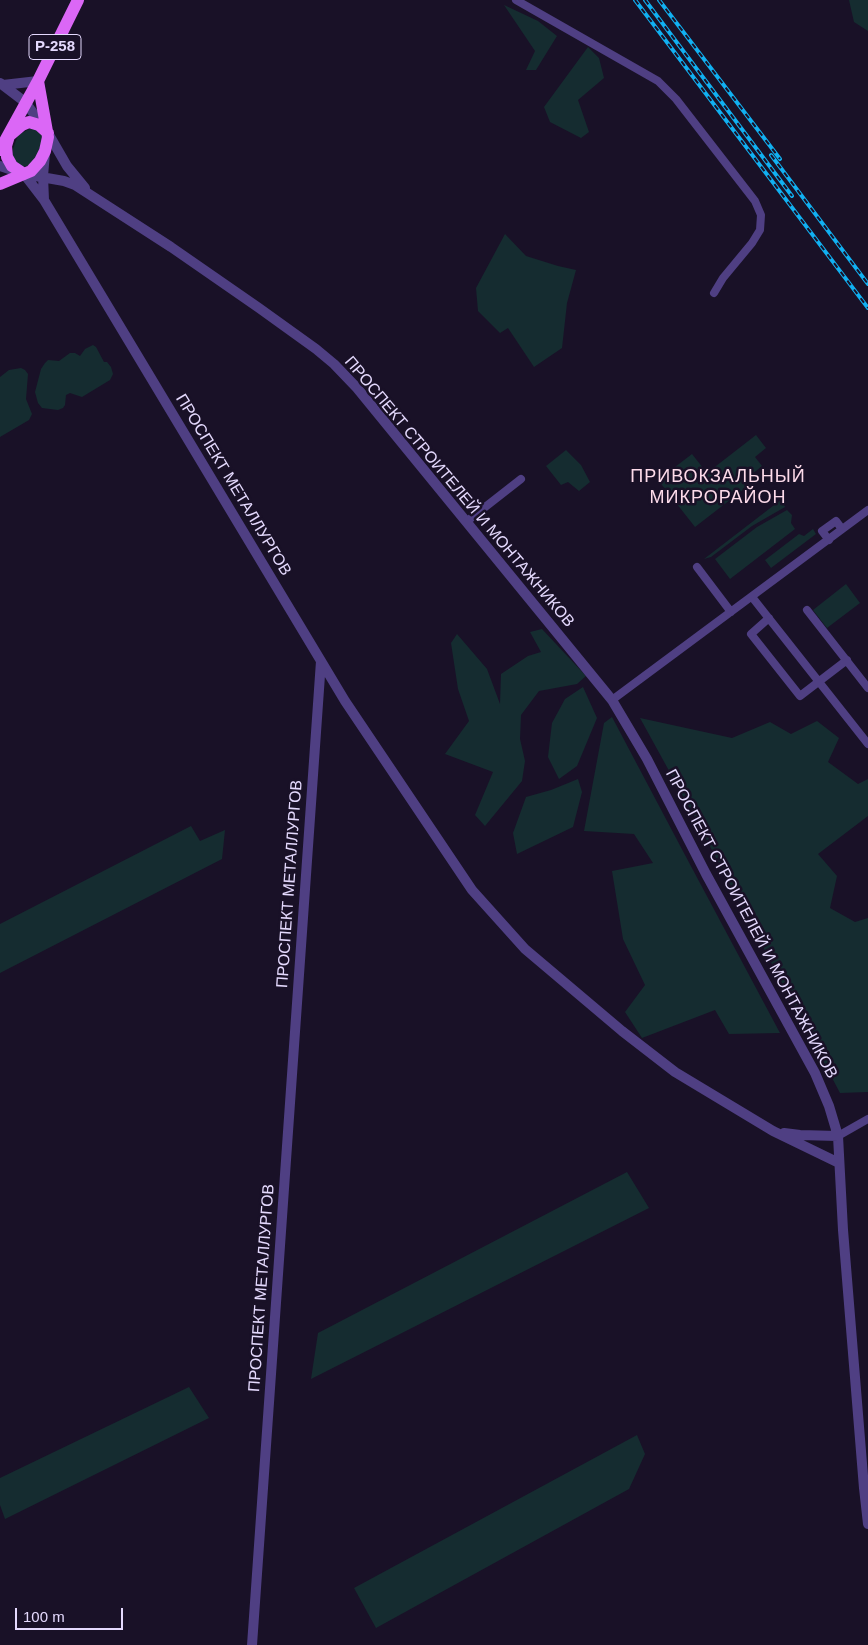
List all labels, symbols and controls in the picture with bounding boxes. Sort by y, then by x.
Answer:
road number: Р-258 [29,34,81,60]
street label: ПРОСПЕКТ СТРОИТЕЛЕЙ И МОНТАЖНИКОВ [340,353,578,631]
street label: ПРОСПЕКТ МЕТАЛЛУРГОВ [171,391,295,579]
district label: ПРИВОКЗАЛЬНЫЙ МИКРОРАЙОН [629,466,807,508]
street label: ПРОСПЕКТ СТРОИТЕЛЕЙ И МОНТАЖНИКОВ [661,766,841,1082]
street label: ПРОСПЕКТ МЕТАЛЛУРГОВ [273,779,307,989]
street label: ПРОСПЕКТ МЕТАЛЛУРГОВ [245,1183,279,1393]
scale bar [18,1598,125,1630]
text: 100 m [23,1608,65,1625]

